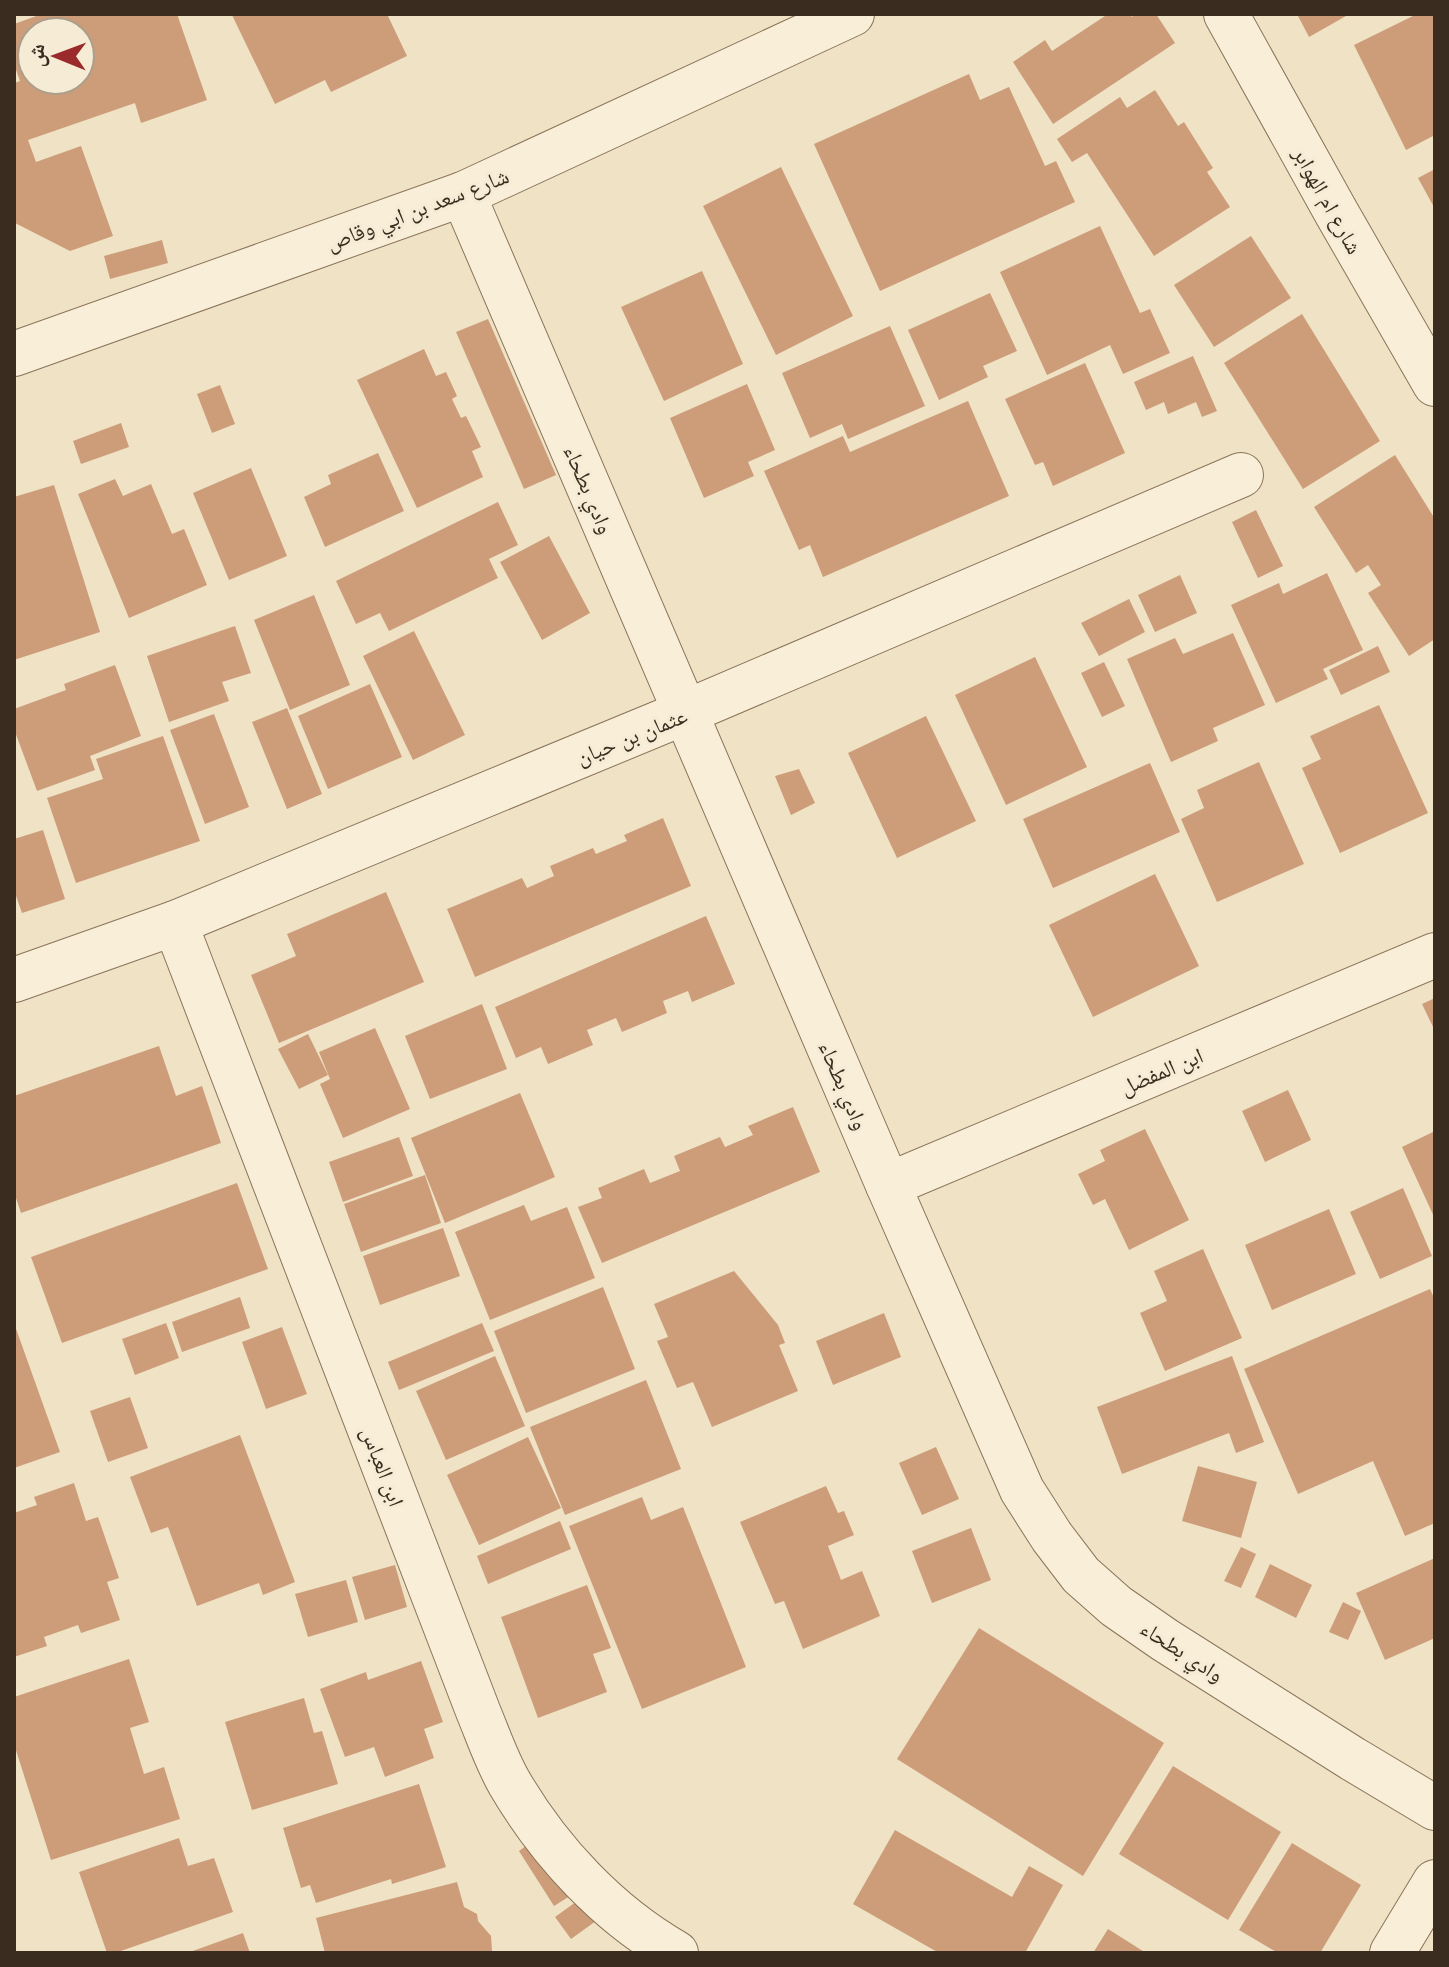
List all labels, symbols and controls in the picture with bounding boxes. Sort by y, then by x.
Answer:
north arrow [16,16,96,96]
text: ش [20,44,50,68]
street label: شارع ام الهوابر [1286,140,1371,259]
street label: شارع سعد بن ابي وقاص [321,159,514,260]
street label: وادي بطحاء [555,440,622,539]
street label: عثمان بن حيان [571,699,691,771]
street label: وادي بطحاء [810,1036,877,1135]
street label: ابن المفضل [1115,1039,1207,1101]
street label: ابن العباس [355,1422,413,1510]
street label: وادي بطحاء [1134,1612,1230,1691]

